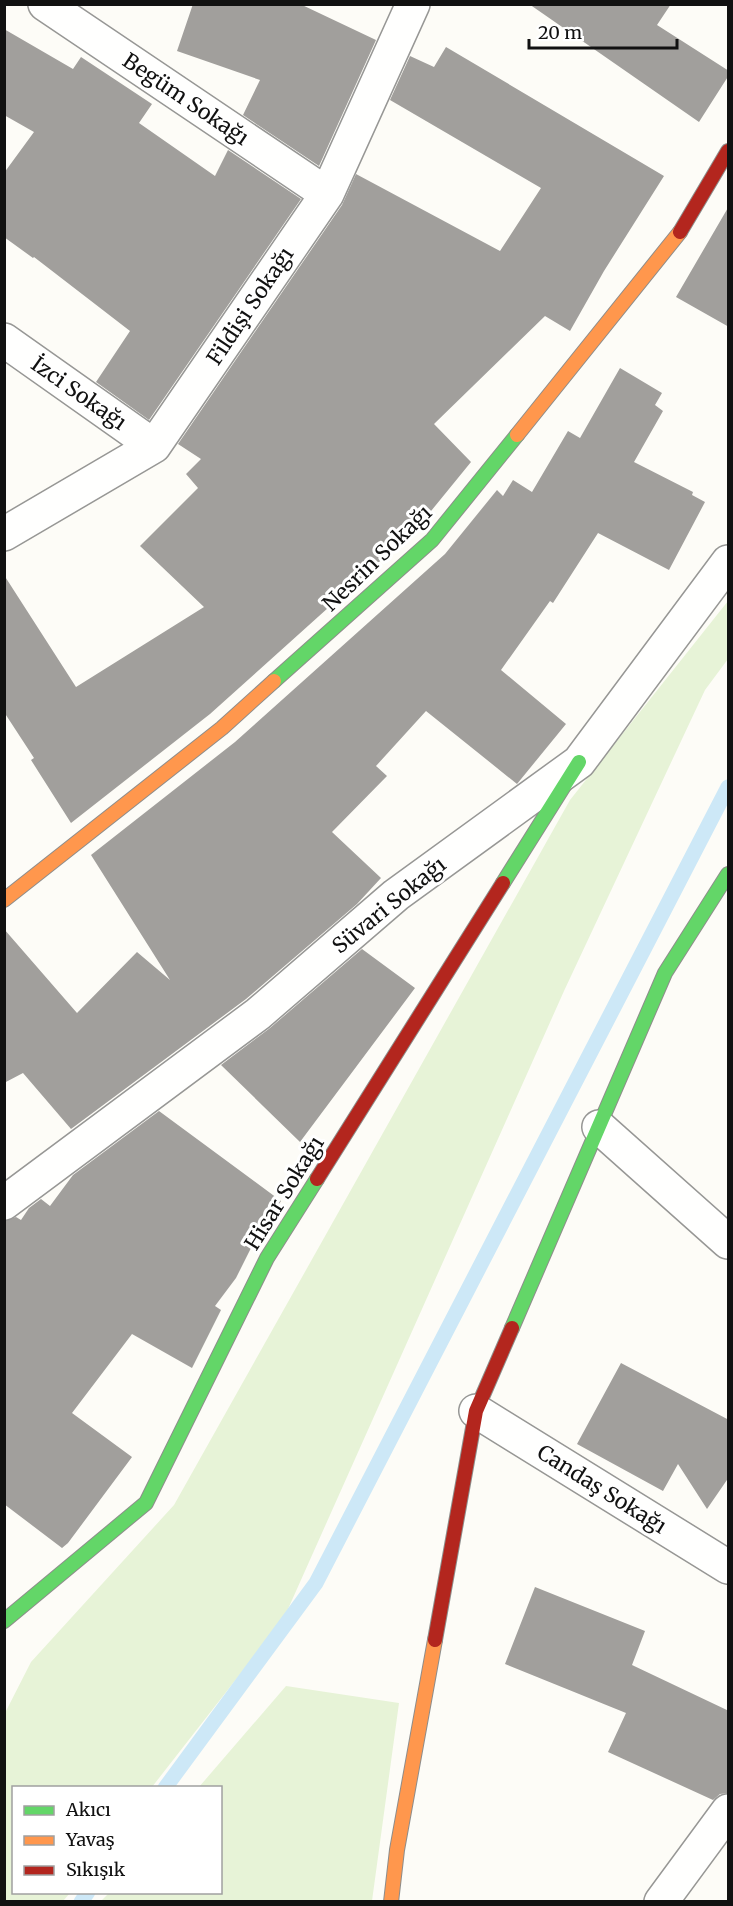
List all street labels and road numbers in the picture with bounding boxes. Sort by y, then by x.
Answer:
street label: Begüm Sokağı [118,47,254,151]
street label: Fildişi Sokağı [201,242,299,370]
street label: İzci Sokağı [26,350,132,436]
street label: Nesrin Sokağı [317,499,437,617]
street label: Süvari Sokağı [327,851,451,959]
street label: Hisar Sokağı [238,1131,330,1255]
street label: Candaş Sokağı [532,1438,672,1540]

